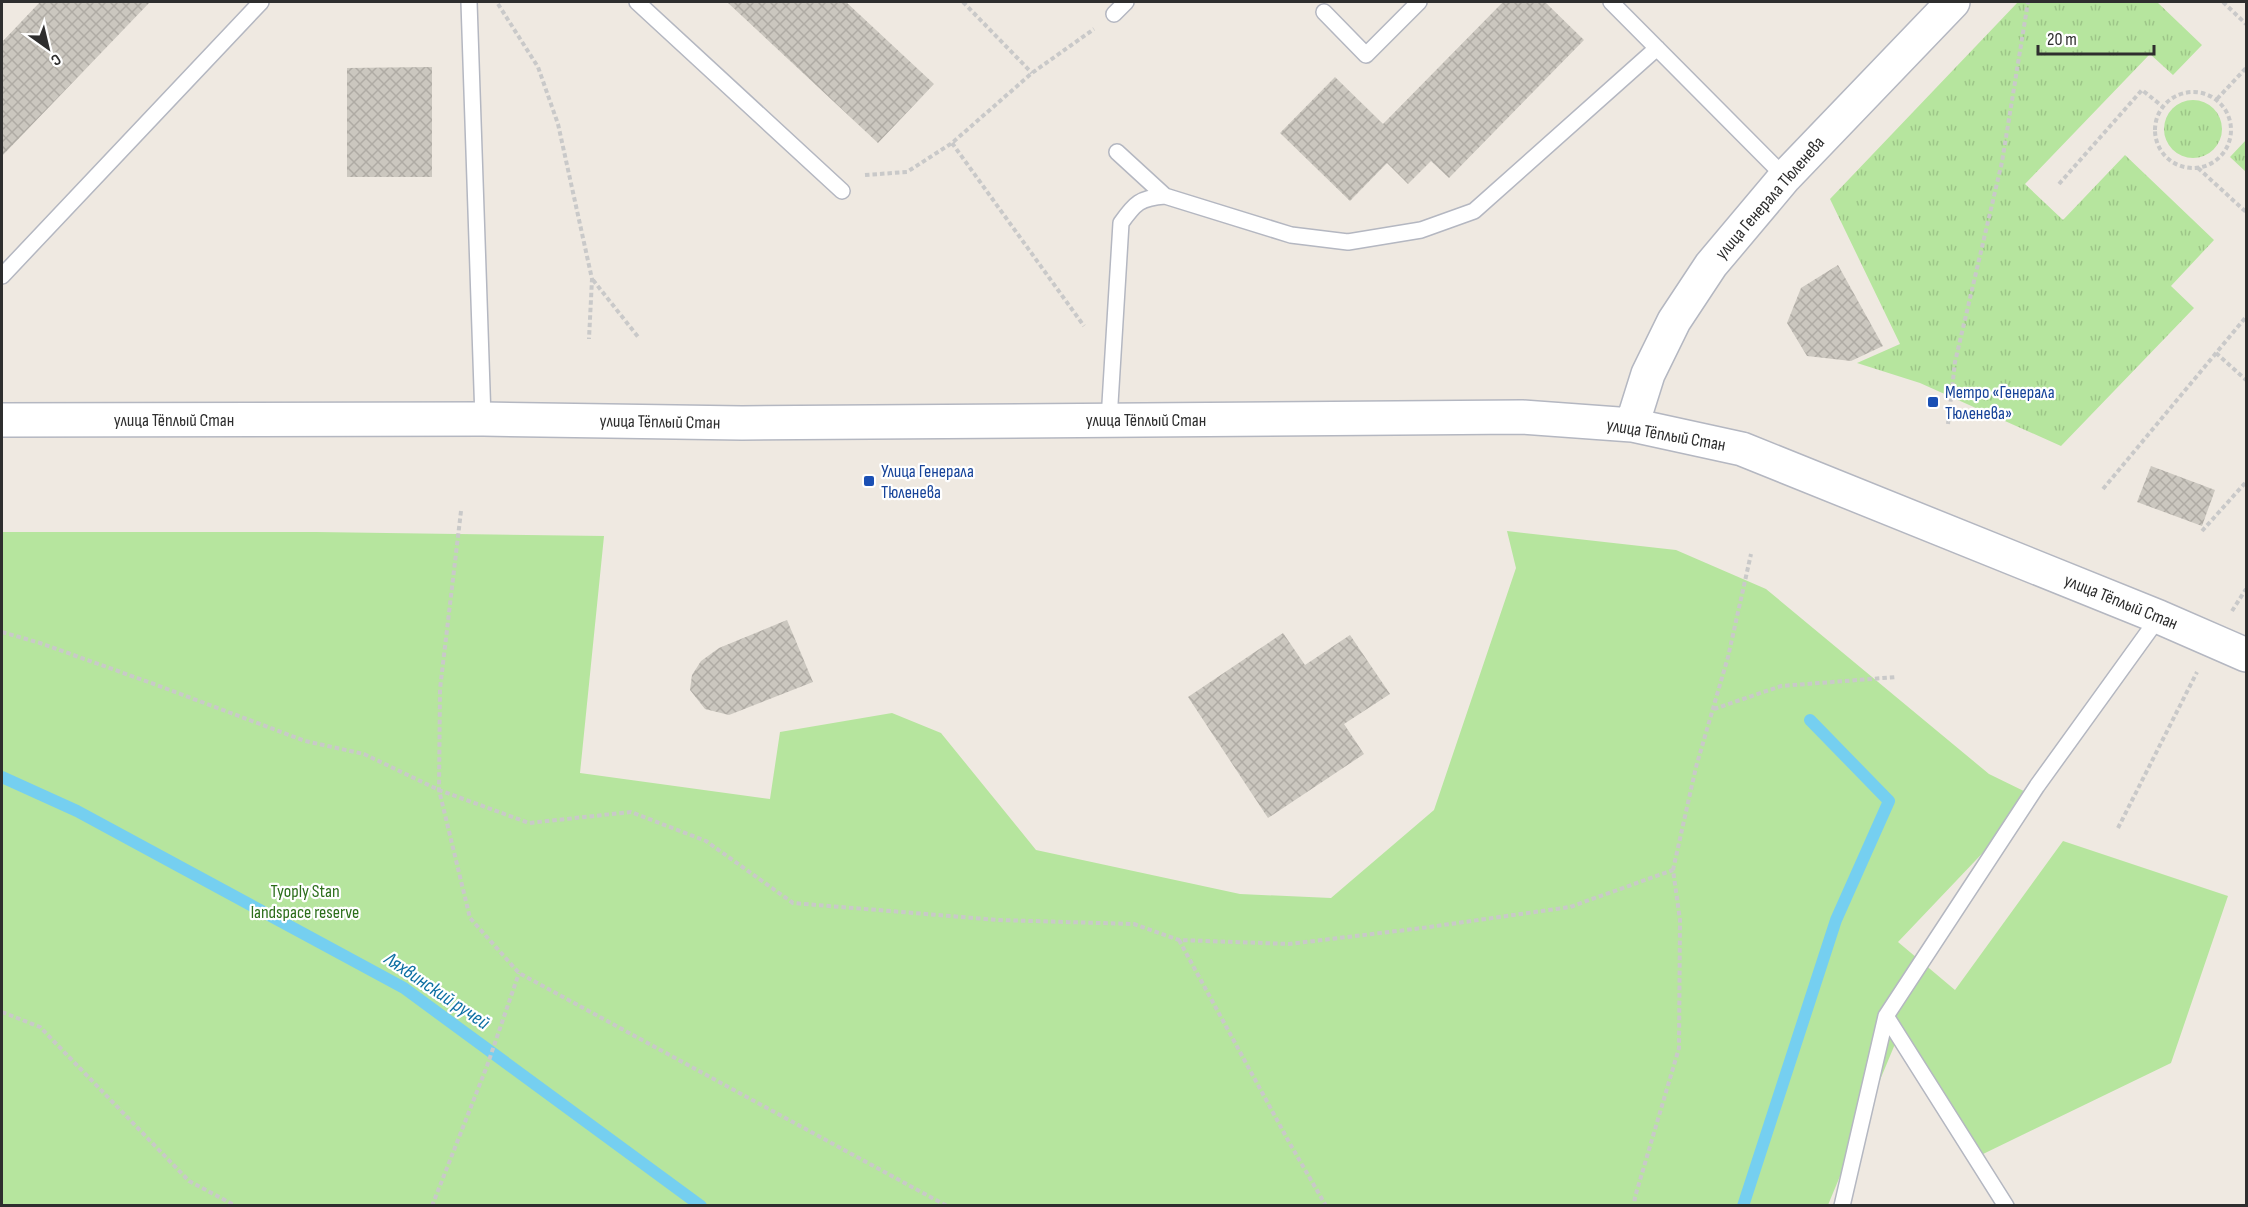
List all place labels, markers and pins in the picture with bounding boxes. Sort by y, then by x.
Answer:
place label: Метро «Генерала Тюленева» [1945,382,2055,424]
marker: Метро «Генерала Тюленева» [1926,395,1940,409]
place label: Улица Генерала Тюленева [881,461,974,503]
marker: Улица Генерала Тюленева [862,474,876,488]

